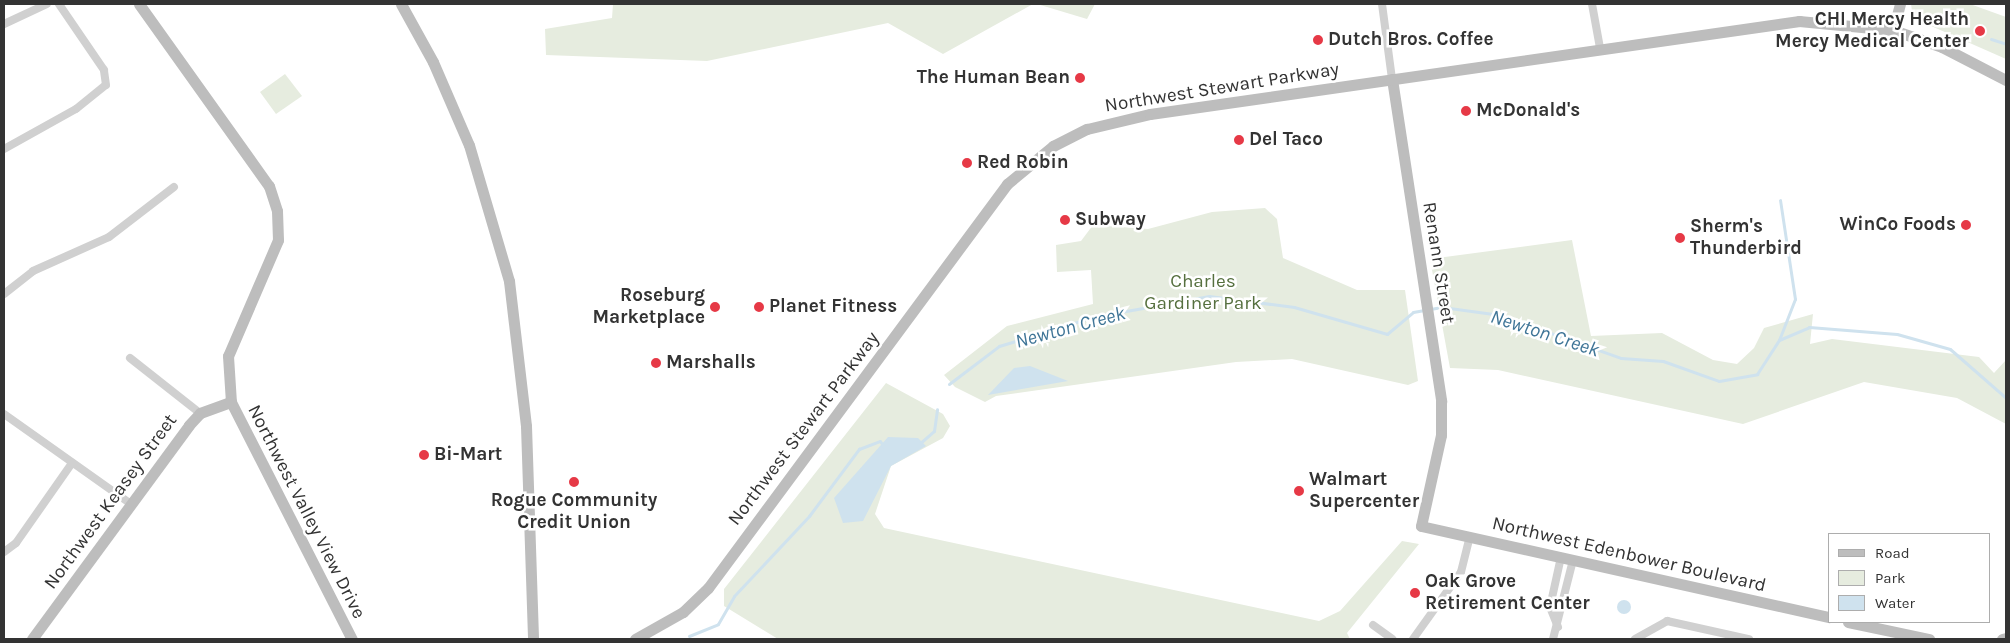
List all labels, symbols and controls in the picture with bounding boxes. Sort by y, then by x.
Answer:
place label: CHI Mercy Health Mercy Medical Center [1775,9,1969,53]
marker: CHI Mercy Health Mercy Medical Center [1973,24,1987,38]
place label: Dutch Bros. Coffee [1328,29,1493,51]
marker: Dutch Bros. Coffee [1312,34,1324,46]
street label: Northwest Stewart Parkway [1103,58,1341,118]
place label: The Human Bean [917,67,1070,89]
marker: The Human Bean [1074,72,1086,84]
place label: McDonald's [1476,100,1580,122]
marker: McDonald's [1460,105,1472,117]
place label: Del Taco [1249,129,1323,151]
marker: Del Taco [1233,134,1245,146]
place label: Red Robin [977,152,1068,174]
marker: Red Robin [961,157,973,169]
street label: Renann Street [1417,201,1459,325]
place label: Subway [1075,209,1146,231]
marker: Subway [1059,214,1071,226]
place label: WinCo Foods [1839,214,1956,236]
place label: Sherm's Thunderbird [1690,216,1802,260]
marker: WinCo Foods [1960,219,1972,231]
marker: Sherm's Thunderbird [1674,232,1686,244]
park label: Charles Gardiner Park [1144,271,1262,315]
place label: Roseburg Marketplace [592,285,705,329]
place label: Planet Fitness [769,296,897,318]
marker: Roseburg Marketplace [709,301,721,313]
marker: Planet Fitness [753,301,765,313]
water label: Newton Creek [1012,301,1128,353]
water label: Newton Creek [1488,304,1602,362]
street label: Northwest Stewart Parkway [724,328,884,530]
place label: Marshalls [666,352,756,374]
marker: Marshalls [650,357,662,369]
street label: Northwest Valley View Drive [242,401,370,623]
street label: Northwest Keasey Street [40,410,182,594]
place label: Bi-Mart [434,444,502,466]
marker: Bi-Mart [418,449,430,461]
place label: Walmart Supercenter [1309,469,1419,513]
marker: Rogue Community Credit Union [568,476,580,488]
marker: Walmart Supercenter [1293,485,1305,497]
place label: Rogue Community Credit Union [491,490,657,534]
street label: Northwest Edenbower Boulevard [1490,512,1768,598]
legend [1828,533,1990,623]
text: Road [1875,544,1910,562]
text: Park [1875,569,1905,587]
place label: Oak Grove Retirement Center [1425,571,1590,615]
marker: Oak Grove Retirement Center [1409,587,1421,599]
text: Water [1875,594,1915,612]

